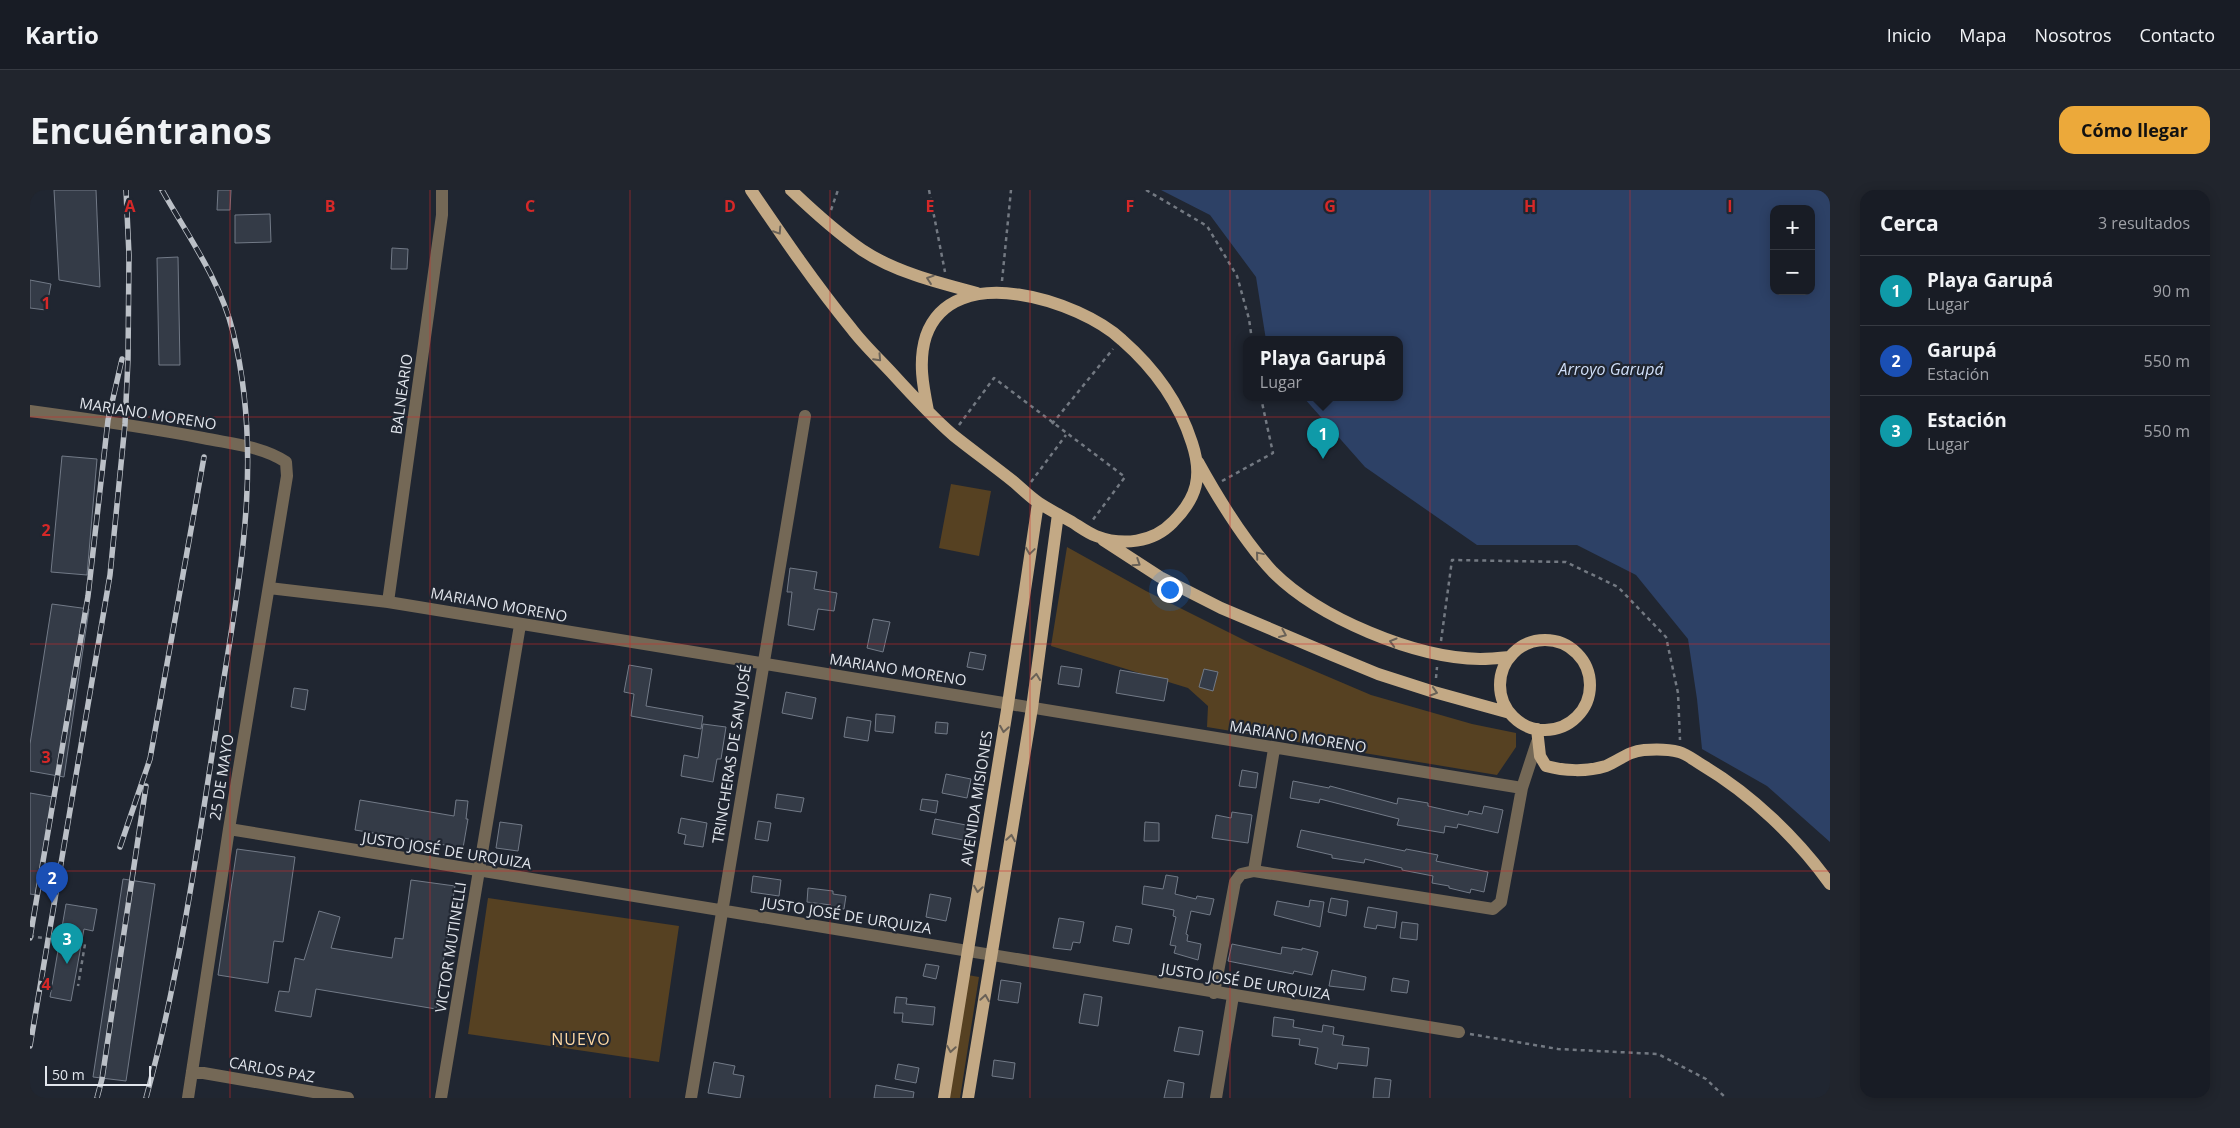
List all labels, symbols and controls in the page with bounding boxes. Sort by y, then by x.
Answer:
text: Kartio [25,18,99,51]
text: Inicio [1887,23,1931,47]
text: Mapa [1959,23,2007,47]
text: Nosotros [2035,23,2112,47]
text: Contacto [2140,23,2215,47]
button: Cómo llegar [2059,106,2210,154]
text: Encuéntranos [30,107,272,154]
text: A [124,195,136,217]
text: B [325,195,335,217]
text: C [525,195,535,217]
text: D [724,195,736,217]
text: E [926,195,935,217]
text: F [1126,195,1134,217]
text: G [1324,195,1336,217]
text: H [1524,195,1536,217]
text: I [1727,195,1733,217]
map controls [1770,205,1815,295]
button: + [1770,205,1815,250]
text: Cerca [1880,209,1939,237]
text: 3 resultados [2098,212,2190,234]
one-way arrow [772,225,781,234]
button: − [1770,250,1815,295]
text: Playa Garupá [1927,267,2053,293]
one-way arrow [927,275,935,285]
text: 1 [1891,280,1901,302]
text: 90 m [2153,280,2190,302]
text: 1 [41,292,51,314]
text: Lugar [1927,293,1969,315]
popup [1243,336,1403,401]
text: Garupá [1927,337,1997,363]
text: Playa Garupá [1260,345,1386,371]
text: 2 [1891,350,1901,372]
text: 550 m [2144,350,2190,372]
street label: BALNEARIO [385,352,417,436]
one-way arrow [872,353,881,362]
water label: Arroyo Garupá [1558,358,1663,380]
text: Estación [1927,363,1989,385]
text: Lugar [1260,371,1302,393]
street label: MARIANO MORENO [78,392,218,434]
text: Estación [1927,407,2007,433]
pin: 1 [1307,418,1339,459]
text: 3 [1891,420,1901,442]
text: 550 m [2144,420,2190,442]
text: Lugar [1927,433,1969,455]
text: 2 [41,519,51,541]
one-way arrow [1026,546,1036,555]
one-way arrow [1256,552,1264,561]
one-way arrow [1132,556,1141,566]
your location [1157,577,1183,603]
street label: MARIANO MORENO [429,582,569,626]
one-way arrow [1278,627,1287,638]
one-way arrow [1390,637,1398,647]
street label: MARIANO MORENO [828,648,968,690]
street label: TRINCHERAS DE SAN JOSÉ [707,663,755,845]
one-way arrow [1031,673,1041,682]
one-way arrow [1430,687,1438,697]
street label: MARIANO MORENO [1228,715,1368,757]
one-way arrow [1000,724,1010,733]
street label: AVENIDA MISIONES [955,729,997,867]
street label: 25 DE MAYO [204,732,238,822]
text: 3 [41,746,51,768]
street label: JUSTO JOSÉ DE URQUIZA [359,826,534,873]
one-way arrow [1005,833,1016,841]
pin: 2 [36,862,68,903]
street label: VICTOR MUTINELLI [430,880,470,1014]
one-way arrow [973,885,983,893]
street label: JUSTO JOSÉ DE URQUIZA [759,891,934,938]
pin: 3 [51,923,83,964]
street label: JUSTO JOSÉ DE URQUIZA [1158,957,1333,1004]
text: 4 [41,973,51,995]
one-way arrow [979,994,989,1002]
district label: NUEVO [551,1028,611,1050]
one-way arrow [947,1045,957,1054]
street label: CARLOS PAZ [227,1052,317,1086]
scale bar [45,1063,151,1086]
text: 50 m [52,1065,85,1084]

